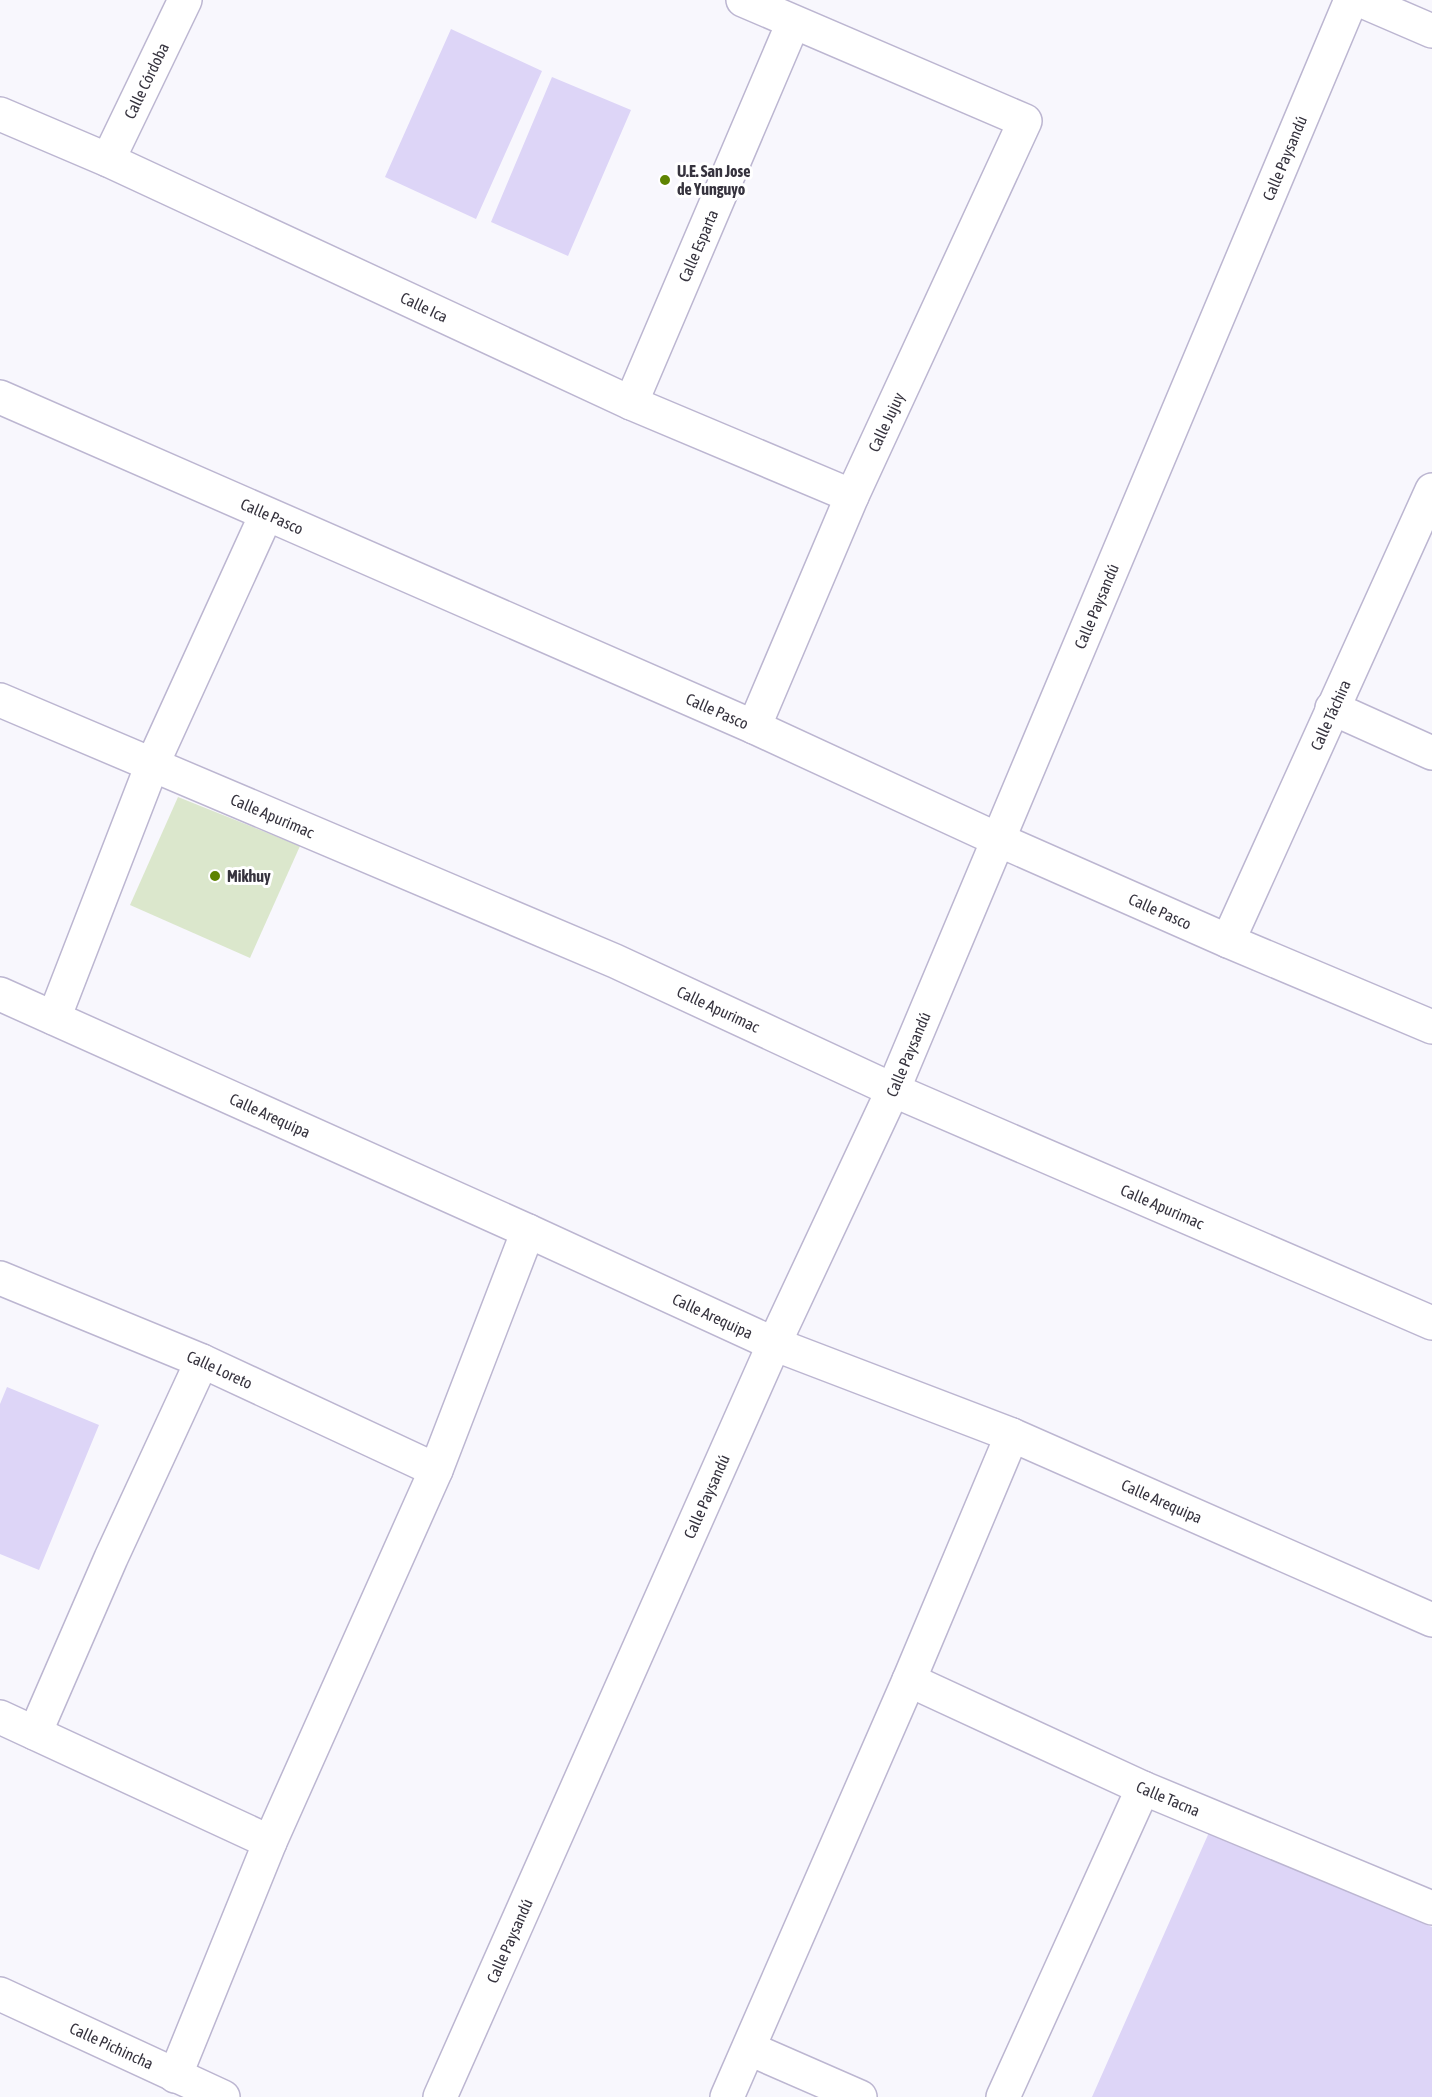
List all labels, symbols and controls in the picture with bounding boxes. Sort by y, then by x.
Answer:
street label: Calle Córdoba [120,40,172,122]
street label: Calle Paysandú [1259,113,1310,203]
place label: U.E. San Jose de Yunguyo [677,162,751,198]
marker: U.E. San Jose de Yunguyo [658,173,672,187]
street label: Calle Esparta [675,207,721,284]
street label: Calle Ica [398,288,451,326]
street label: Calle Jujuy [864,389,909,455]
street label: Calle Pasco [238,494,306,538]
street label: Calle Paysandú [1071,561,1122,651]
street label: Calle Táchira [1307,677,1354,753]
street label: Calle Pasco [683,689,751,733]
street label: Calle Apurimac [228,790,317,841]
place label: Mikhuy [227,867,271,885]
marker: Mikhuy [208,869,222,883]
street label: Calle Pasco [1126,889,1194,933]
street label: Calle Apurimac [674,982,763,1036]
street label: Calle Paysandú [882,1009,934,1100]
street label: Calle Arequipa [227,1089,313,1141]
street label: Calle Apurimac [1118,1181,1207,1232]
street label: Calle Arequipa [670,1290,756,1342]
street label: Calle Loreto [184,1347,255,1392]
street label: Calle Paysandú [680,1452,733,1541]
street label: Calle Arequipa [1119,1475,1205,1527]
street label: Calle Tacna [1134,1777,1203,1820]
street label: Calle Paysandú [483,1896,536,1986]
street label: Calle Pichincha [67,2019,156,2073]

